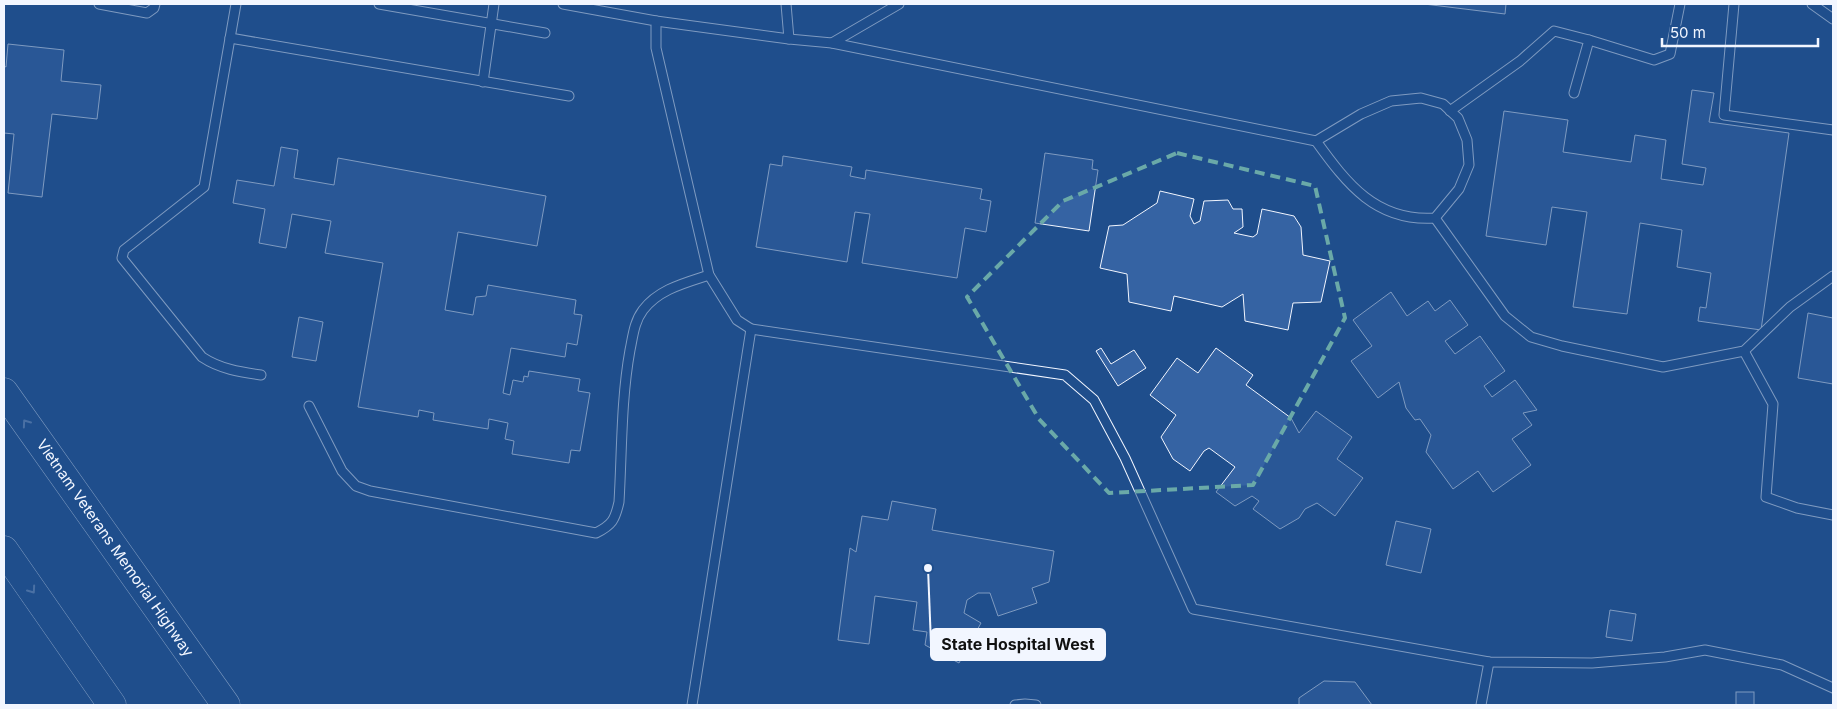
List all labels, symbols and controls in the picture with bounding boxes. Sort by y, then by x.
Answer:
scale bar [1662,15,1818,47]
text: 50 m [1670,23,1706,42]
one-way arrow [23,419,32,429]
street label: Vietnam Veterans Memorial Highway [33,435,198,661]
one-way arrow [26,584,35,594]
callout: State Hospital West [931,629,1105,660]
text: State Hospital West [941,634,1095,654]

